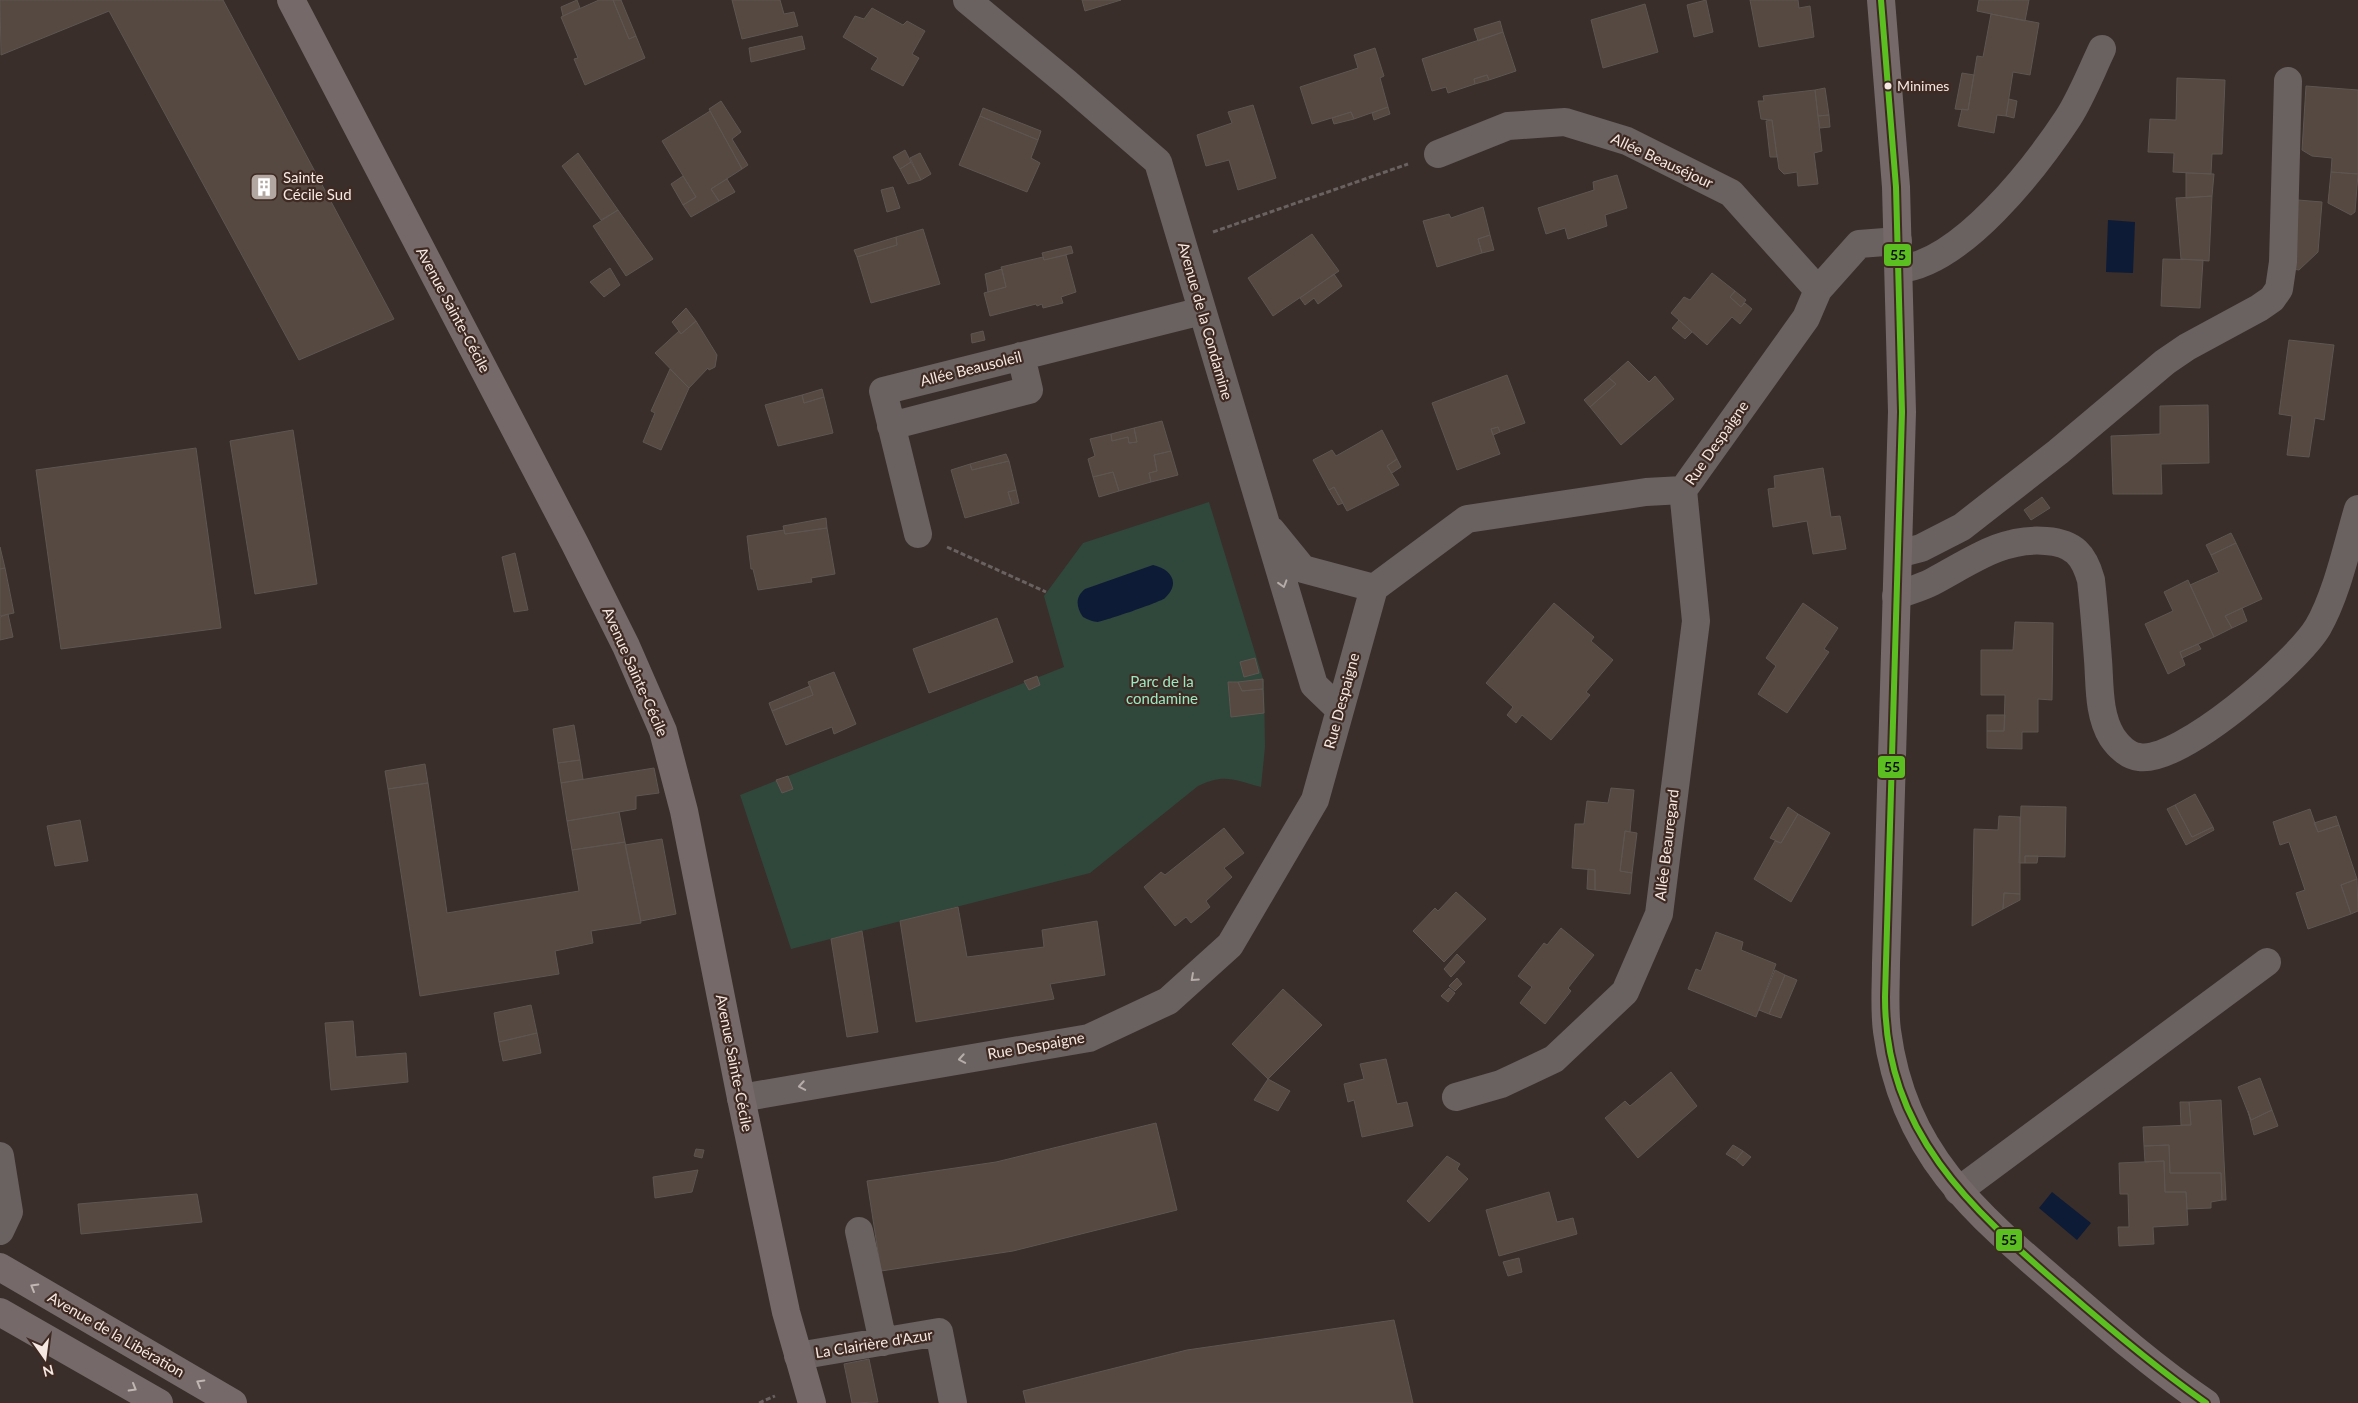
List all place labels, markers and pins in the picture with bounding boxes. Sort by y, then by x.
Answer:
place label: Minimes [1897,77,1949,94]
marker: Minimes [1883,81,1893,91]
place label: Sainte Cécile Sud [283,168,352,203]
building icon: Sainte Cécile Sud [249,172,279,202]

